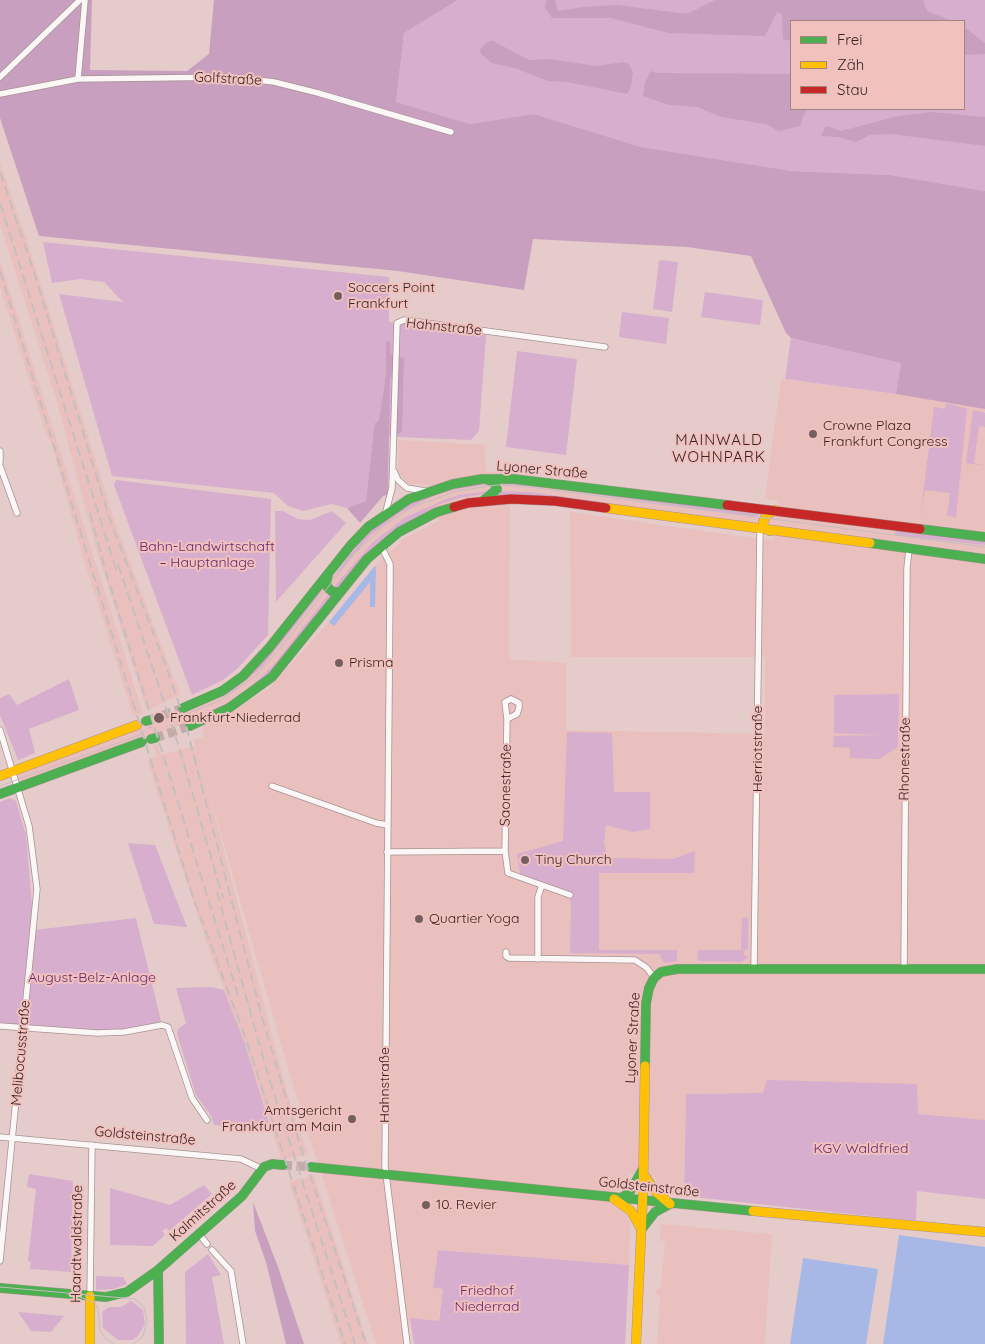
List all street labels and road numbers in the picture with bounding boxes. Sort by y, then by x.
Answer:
street label: Golfstraße [194,69,262,89]
street label: Hahnstraße [405,315,483,339]
street label: Lyoner Straße [496,458,588,482]
street label: Herriotstraße [750,706,766,792]
street label: Rhonestraße [896,717,914,801]
street label: Saonestraße [497,744,515,826]
street label: Lyoner Straße [622,992,644,1084]
street label: Melibocusstraße [8,1000,34,1106]
street label: Hahnstraße [377,1047,393,1123]
street label: Goldsteinstraße [94,1123,196,1149]
street label: Goldsteinstraße [598,1173,700,1201]
street label: Kalmitstraße [166,1177,240,1245]
street label: Haardtwaldstraße [68,1185,86,1303]

